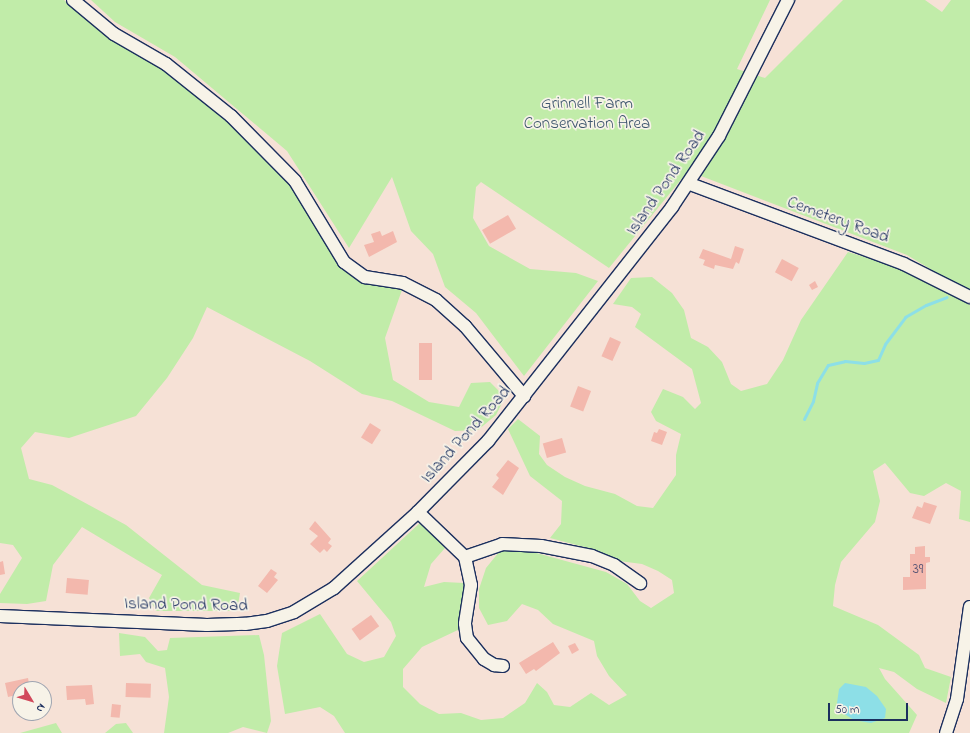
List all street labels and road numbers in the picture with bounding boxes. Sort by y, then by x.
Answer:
street label: Island Pond Road [622,126,710,240]
street label: Cemetery Road [784,192,892,248]
street label: Island Pond Road [417,382,515,488]
street label: Island Pond Road [124,594,248,616]

